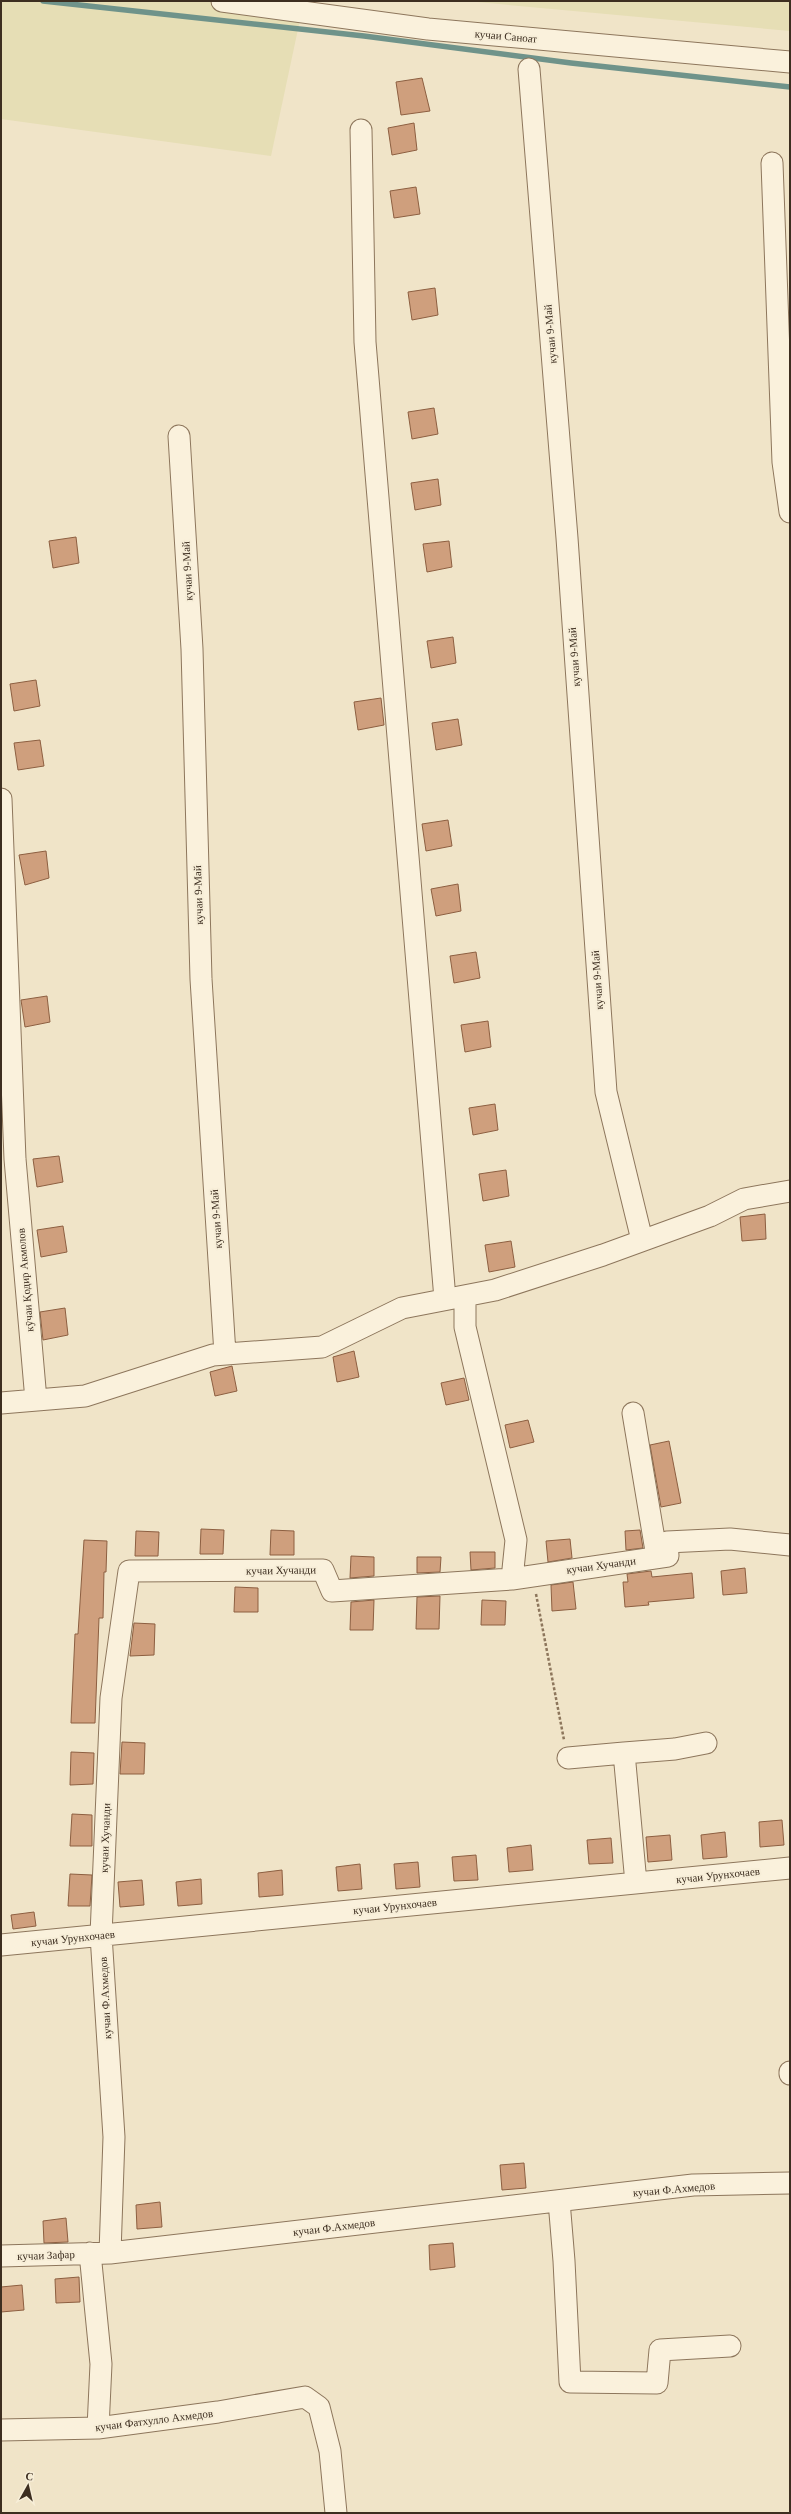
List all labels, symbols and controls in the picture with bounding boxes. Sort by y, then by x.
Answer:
street label: кучаи Саноат [474,27,538,45]
street label: кучаи 9-Май [541,304,559,364]
street label: кучаи 9-Май [179,541,195,601]
street label: кучаи 9-Май [566,627,582,687]
street label: кучаи 9-Май [191,865,205,925]
street label: кучаи 9-Май [589,950,605,1010]
street label: кучаи 9-Май [208,1189,224,1249]
street label: кӯчаи Қодир Акмолов [14,1228,36,1332]
street label: кучаи Хучанди [565,1554,637,1576]
street label: кучаи Хучанди [246,1563,316,1577]
street label: кучаи Хучанди [98,1803,112,1873]
street label: кучаи Урунхочаев [676,1865,760,1885]
street label: кучаи Урунхочаев [353,1896,437,1916]
street label: кучаи Урунхочаев [31,1928,115,1948]
street label: кучаи Ф.Ахмедов [97,1956,113,2040]
street label: кучаи Ф.Ахмедов [632,2179,716,2199]
street label: кучаи Ф.Ахмедов [292,2216,376,2238]
street label: кучаи Зафар [17,2248,76,2262]
street label: кучаи Фатхулло Ахмедов [94,2407,214,2433]
north arrow [8,2466,48,2506]
text: С [25,2470,34,2483]

